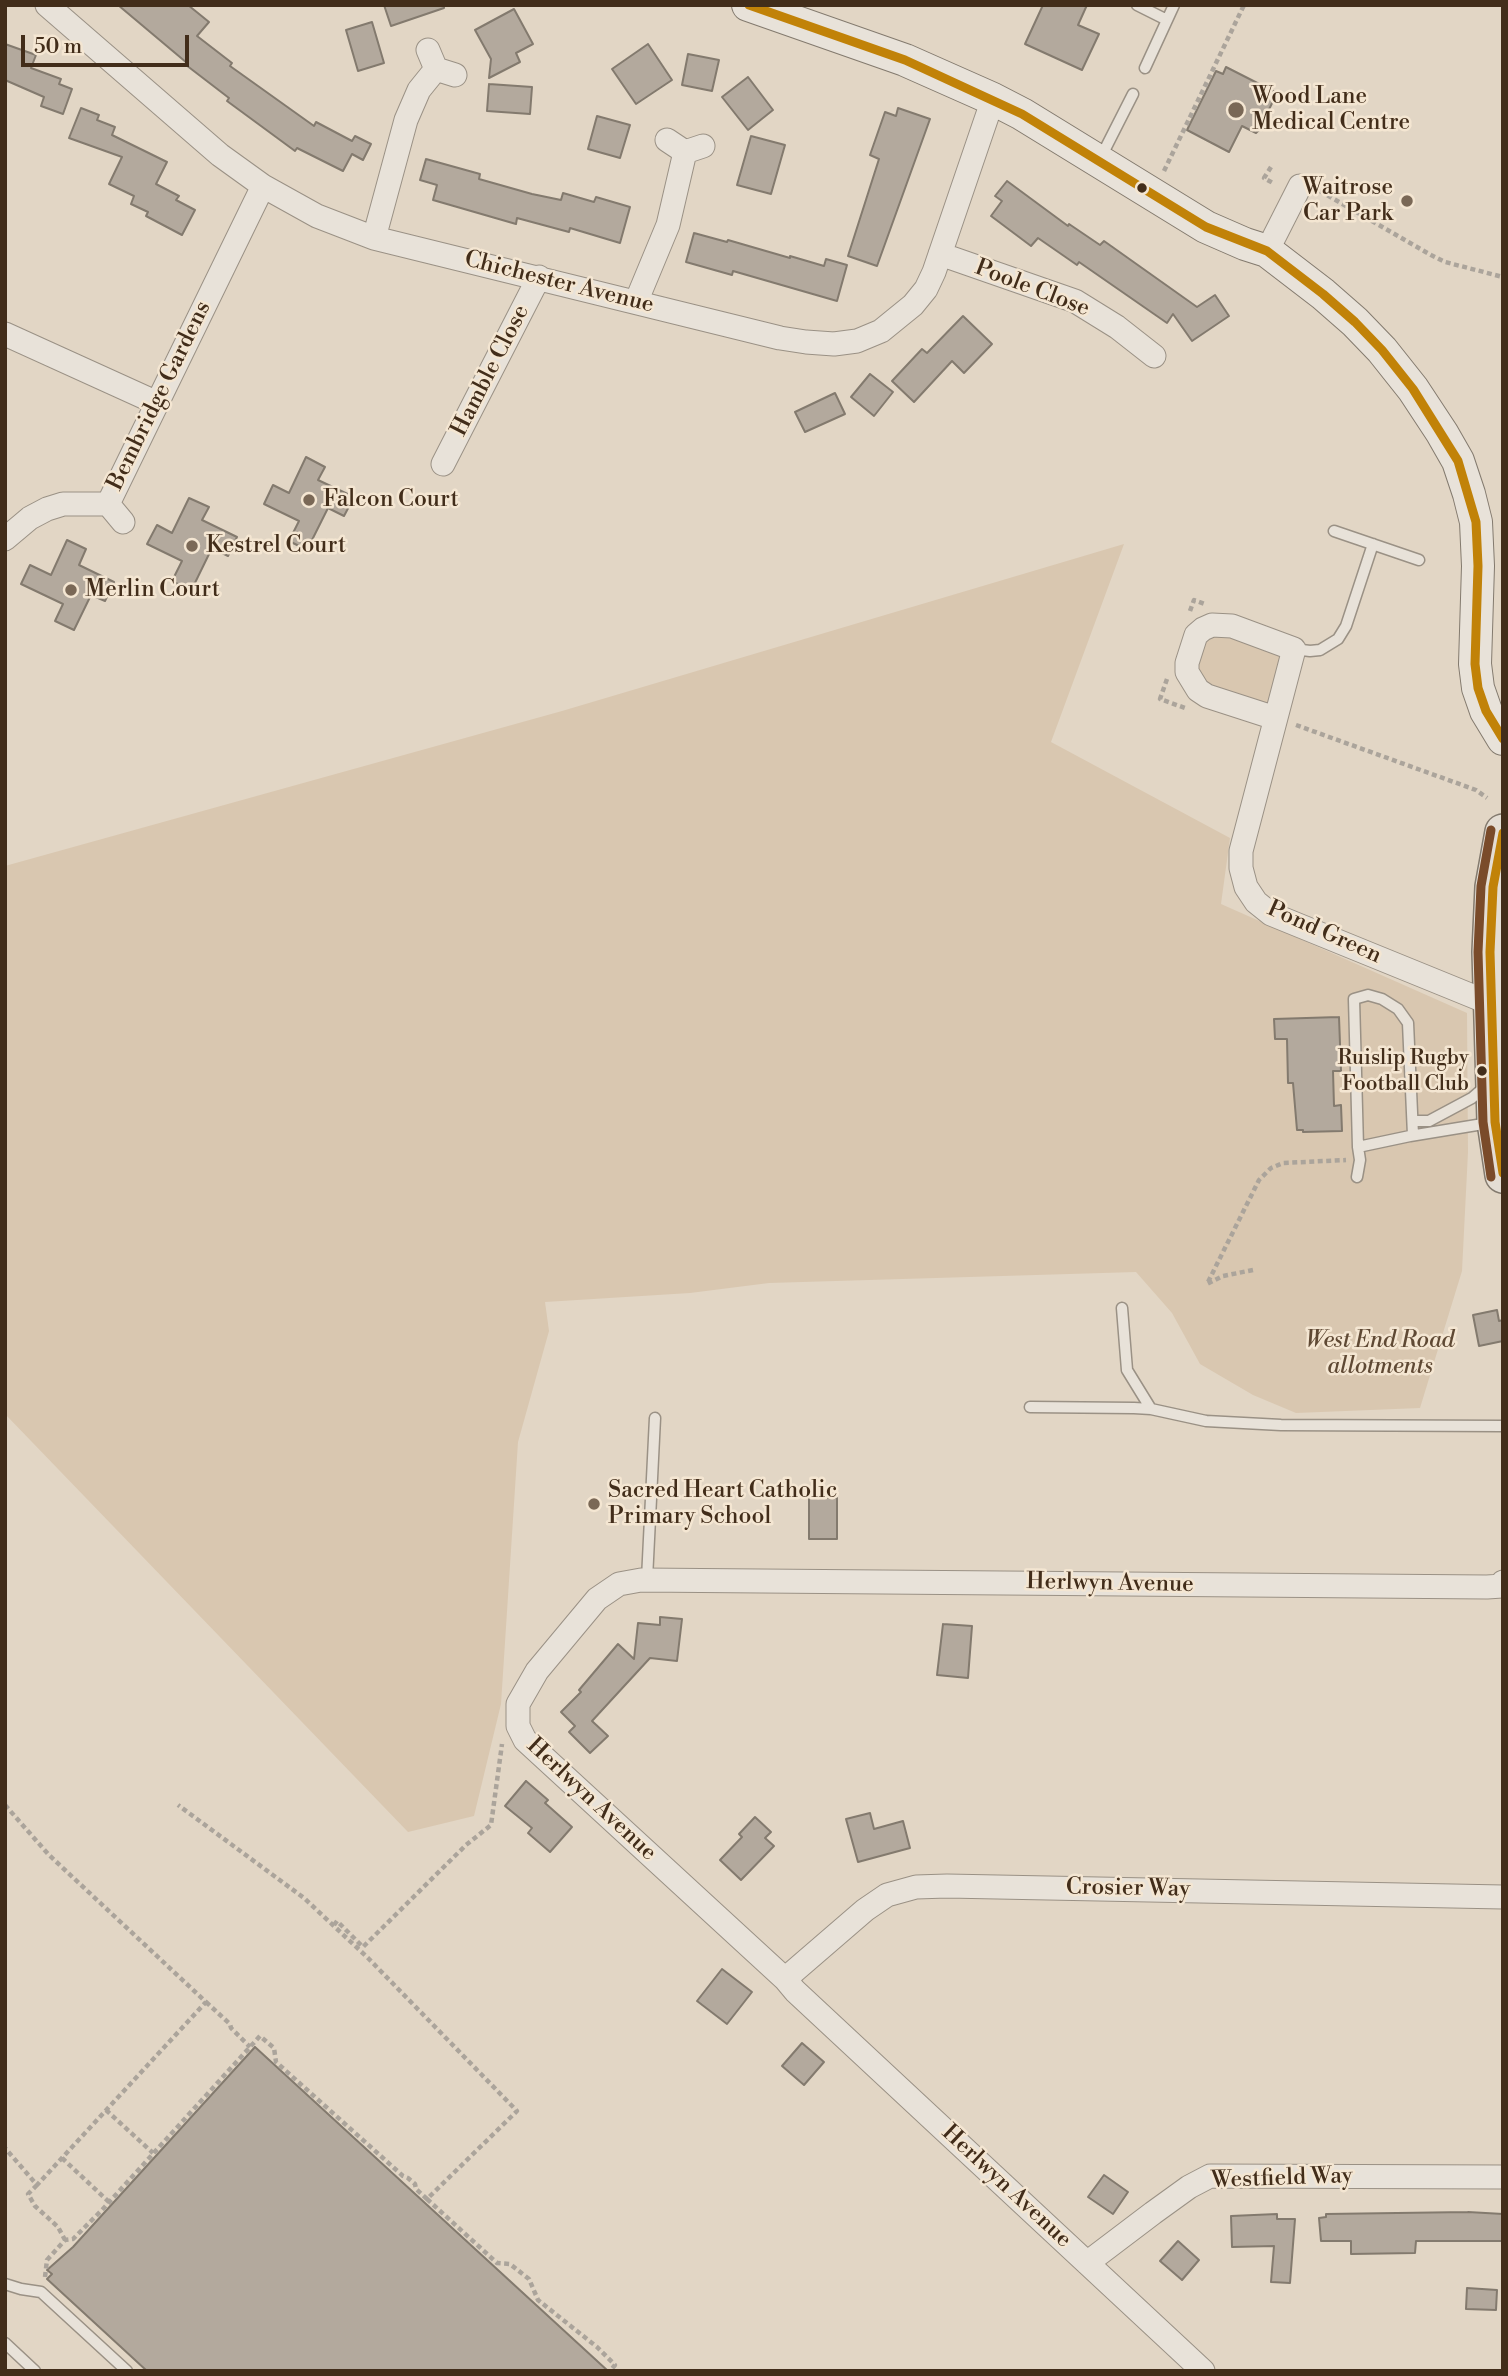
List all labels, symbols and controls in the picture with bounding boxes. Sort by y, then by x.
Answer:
scale bar [24,21,192,65]
text: 50 m [34,34,82,60]
place label: Wood Lane Medical Centre [1252,83,1410,137]
marker: Wood Lane Medical Centre [1226,100,1246,120]
place label: Waitrose Car Park [1302,174,1393,228]
unlabelled marker [1135,181,1149,195]
marker: Waitrose Car Park [1399,193,1415,209]
street label: Chichester Avenue [461,246,657,320]
street label: Poole Close [971,255,1093,323]
street label: Bembridge Gardens [102,297,218,495]
street label: Hamble Close [446,301,536,441]
place label: Falcon Court [323,486,459,514]
marker: Falcon Court [301,492,317,508]
place label: Kestrel Court [206,532,346,560]
marker: Kestrel Court [184,538,200,554]
place label: Merlin Court [85,576,220,604]
marker: Merlin Court [63,582,79,598]
street label: Pond Green [1263,896,1385,970]
place label: Ruislip Rugby Football Club [1337,1046,1469,1096]
marker: Ruislip Rugby Football Club [1475,1064,1489,1078]
park label: West End Road allotments [1306,1327,1454,1381]
place label: Sacred Heart Catholic Primary School [608,1477,837,1531]
marker: Sacred Heart Catholic Primary School [586,1496,602,1512]
street label: Herlwyn Avenue [1026,1569,1194,1599]
street label: Herlwyn Avenue [520,1733,662,1867]
street label: Crosier Way [1066,1874,1190,1904]
street label: Herlwyn Avenue [935,2120,1077,2254]
street label: Westfield Way [1211,2163,1353,2195]

